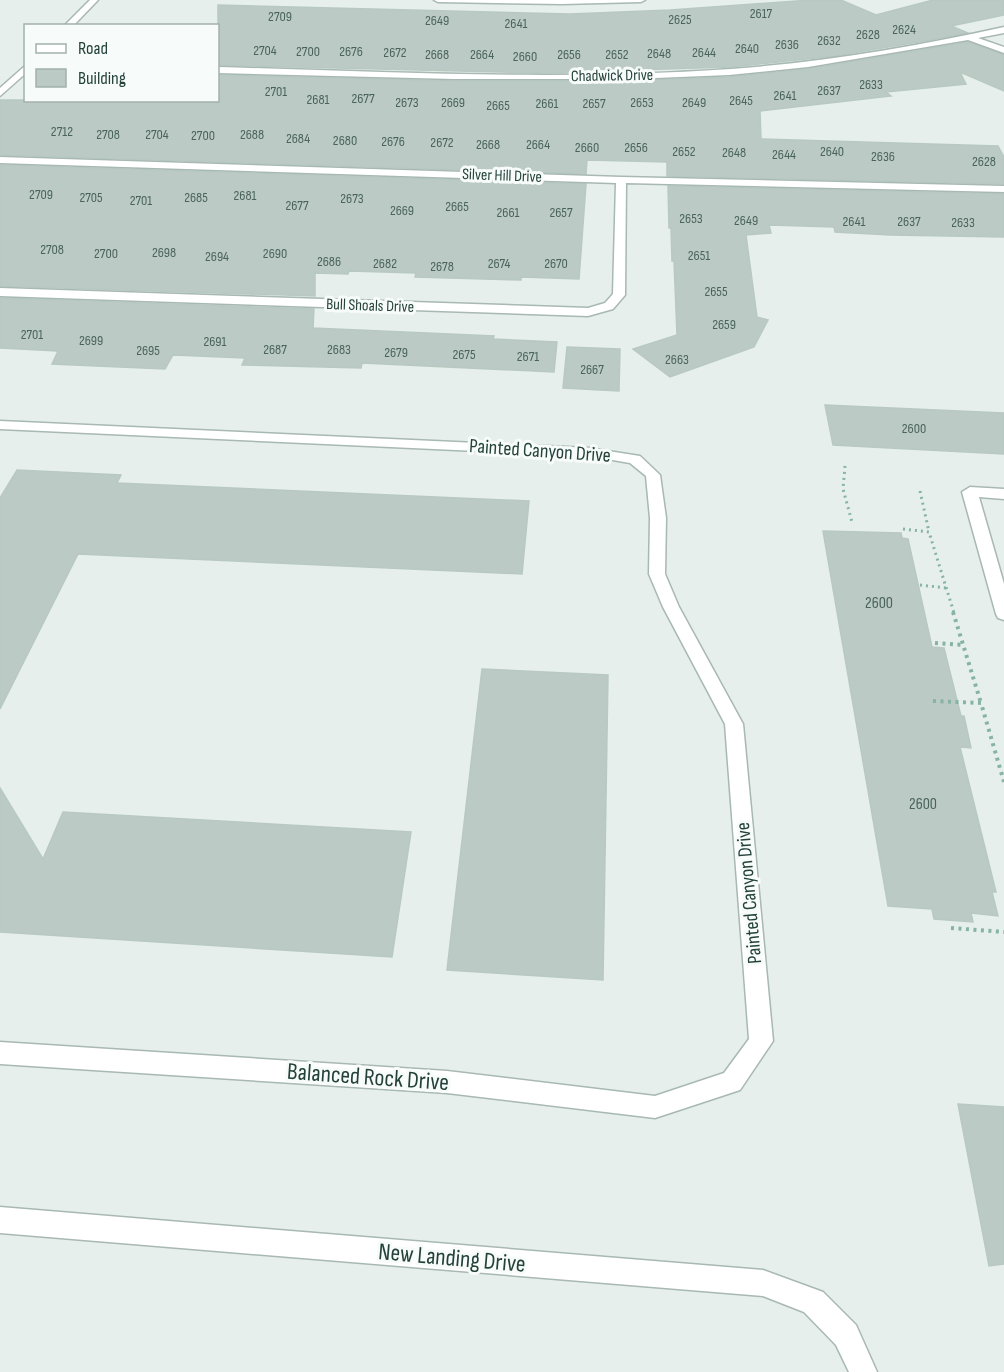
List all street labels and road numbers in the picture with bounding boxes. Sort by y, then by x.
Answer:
street label: Chadwick Drive [571,66,653,86]
street label: Silver Hill Drive [462,165,542,187]
street label: Bull Shoals Drive [326,295,414,317]
street label: Painted Canyon Drive [468,434,612,468]
street label: Painted Canyon Drive [731,821,767,965]
street label: Balanced Rock Drive [286,1057,450,1097]
street label: New Landing Drive [377,1237,527,1279]

